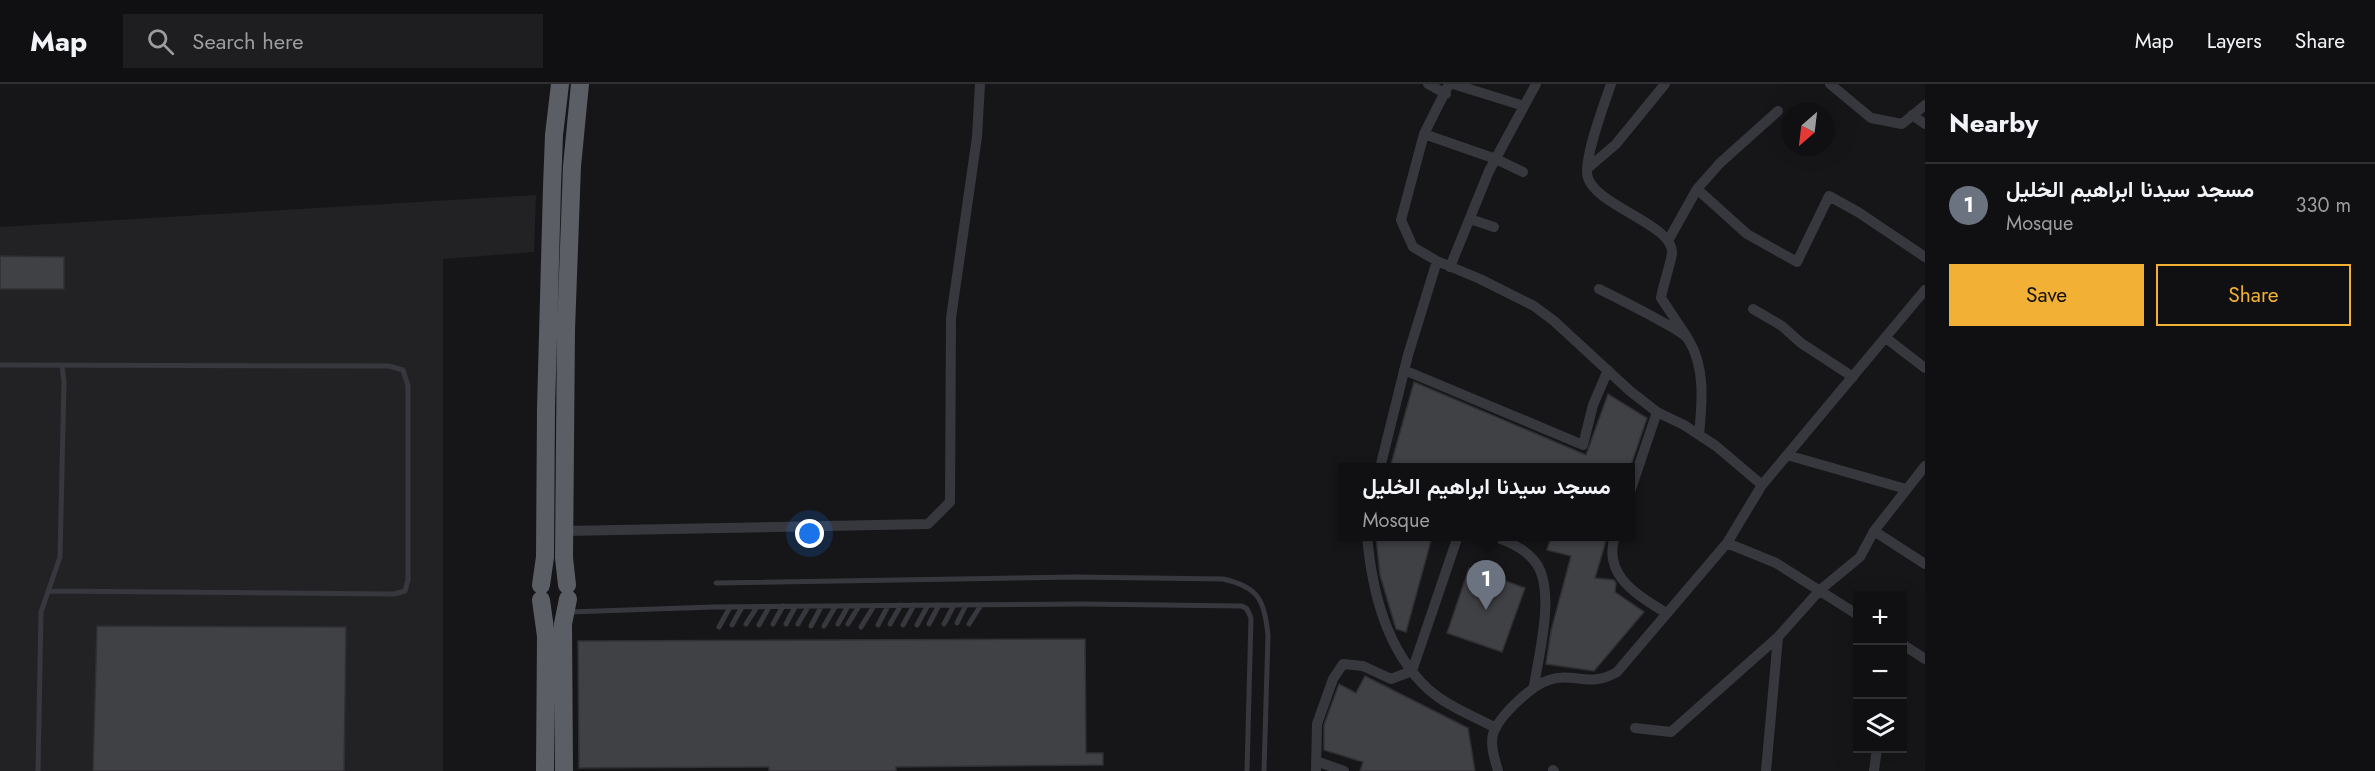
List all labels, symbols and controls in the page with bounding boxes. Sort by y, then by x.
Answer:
search box [123,14,543,68]
text: Map [30,21,87,62]
icon: search [144,25,177,58]
text: Search here [192,25,304,57]
text: Map [2135,26,2174,56]
text: Layers [2207,26,2262,56]
text: Share [2295,26,2345,56]
north arrow [1781,102,1835,156]
text: Nearby [1949,104,2038,142]
text: مسجد سيدنا ابراهيم الخليل [2006,173,2254,205]
text: 1 [1963,191,1974,220]
text: 330 m [2296,191,2351,220]
text: Mosque [2006,209,2073,238]
button: Save [1949,264,2144,326]
button: Share [2156,264,2351,326]
popup [1338,463,1635,541]
text: مسجد سيدنا ابراهيم الخليل [1362,470,1611,502]
text: Mosque [1362,506,1430,535]
your location [795,519,824,548]
pin: 1 [1466,560,1506,610]
map controls [1853,591,1907,753]
button: + [1853,591,1907,645]
button: − [1853,645,1907,699]
button: layers [1853,699,1907,753]

